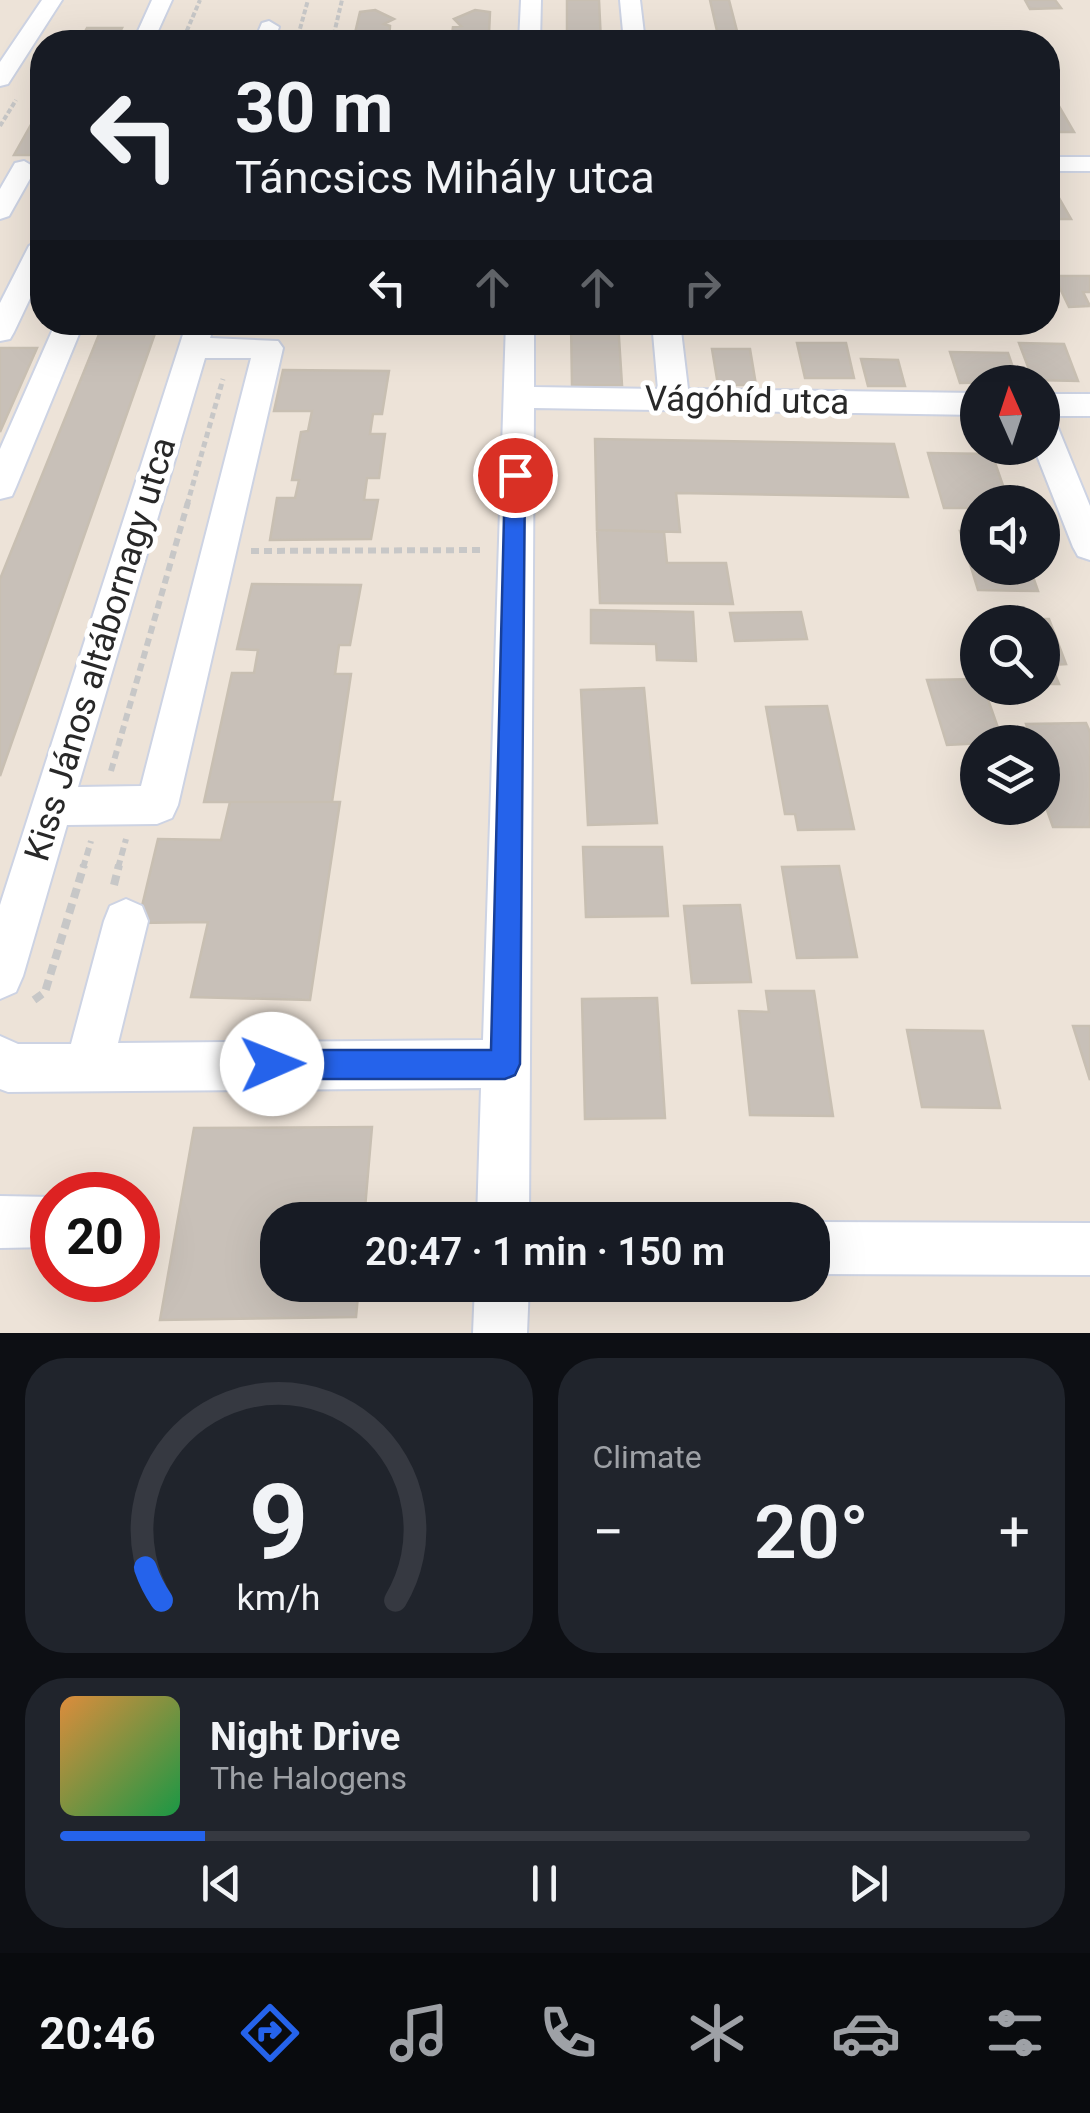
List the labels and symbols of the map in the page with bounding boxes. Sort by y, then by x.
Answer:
north arrow [960,365,1060,465]
street label: Vágóhíd utca [644,378,850,423]
street label: Kiss János altábornagy utca [16,433,184,866]
pin [473,433,558,518]
position arrow [220,1012,324,1116]
speed limit sign: 20 [30,1172,160,1302]

